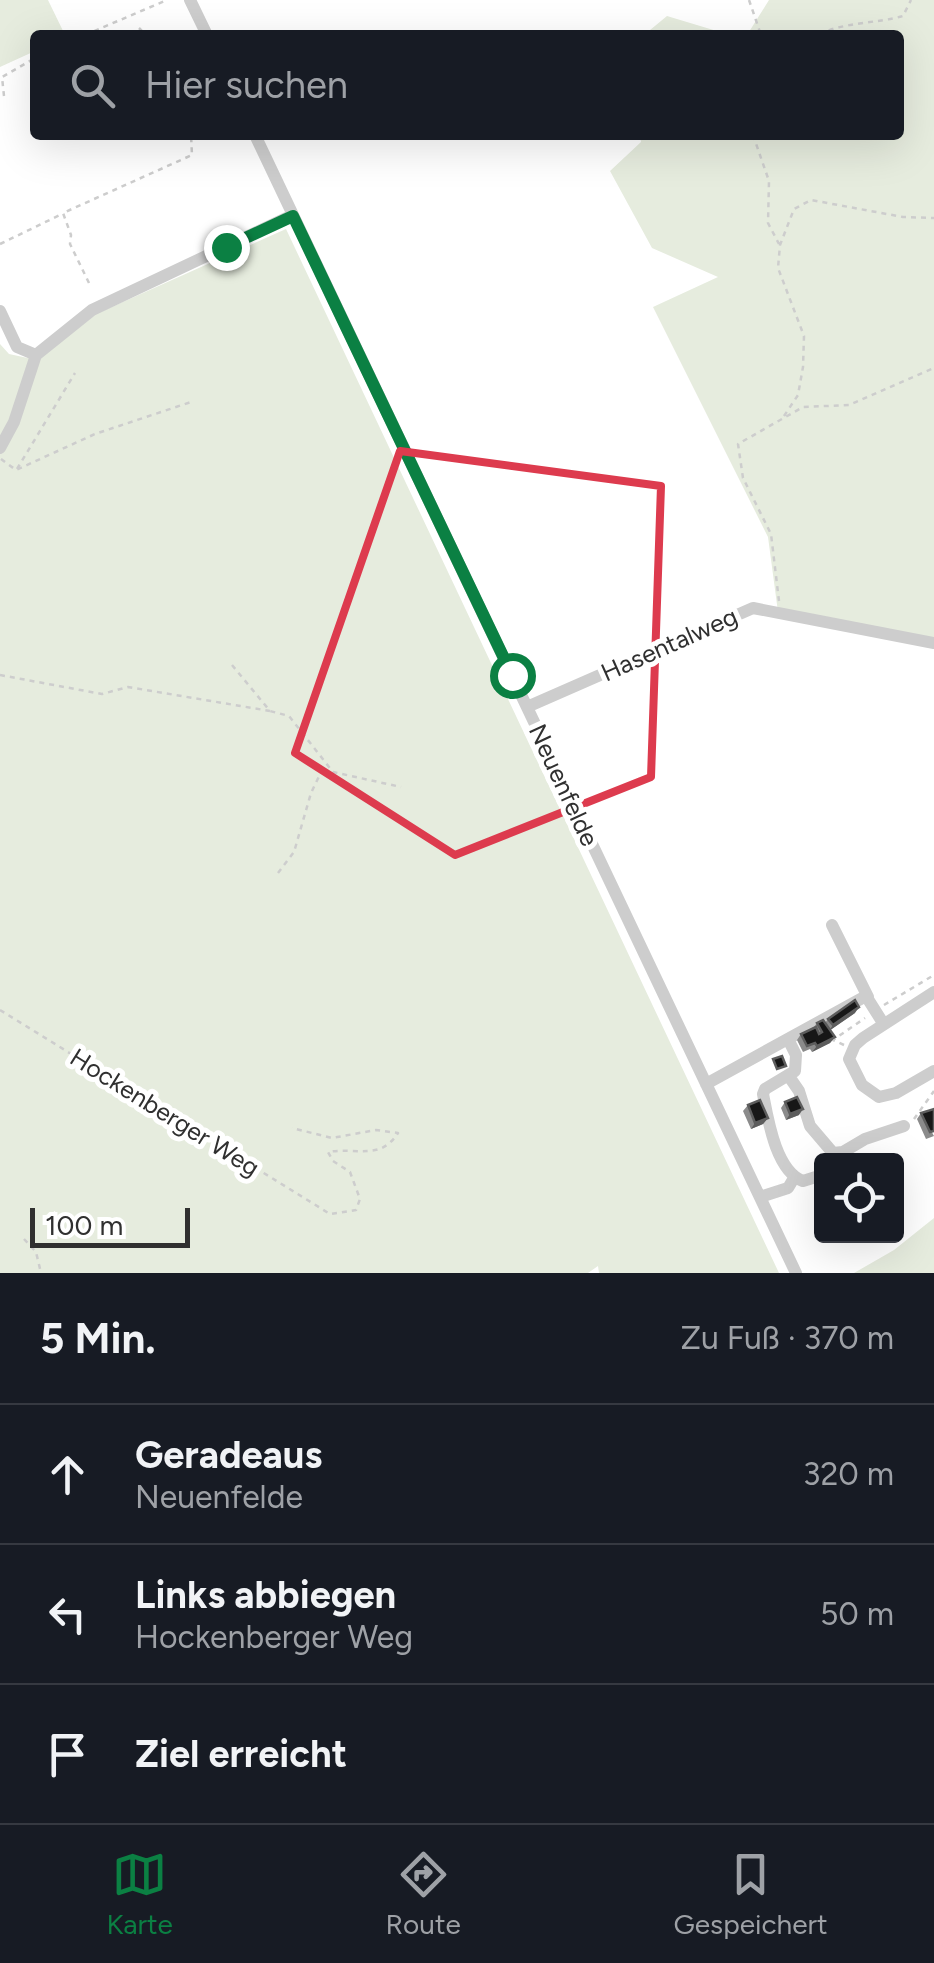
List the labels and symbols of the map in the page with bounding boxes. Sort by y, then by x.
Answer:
route end [204,225,250,271]
street label: Hasentalweg [596,601,742,687]
route start [490,653,536,699]
street label: Neuenfelde [523,719,605,851]
street label: Hockenberger Weg [65,1042,265,1182]
scale bar [30,1203,190,1248]

